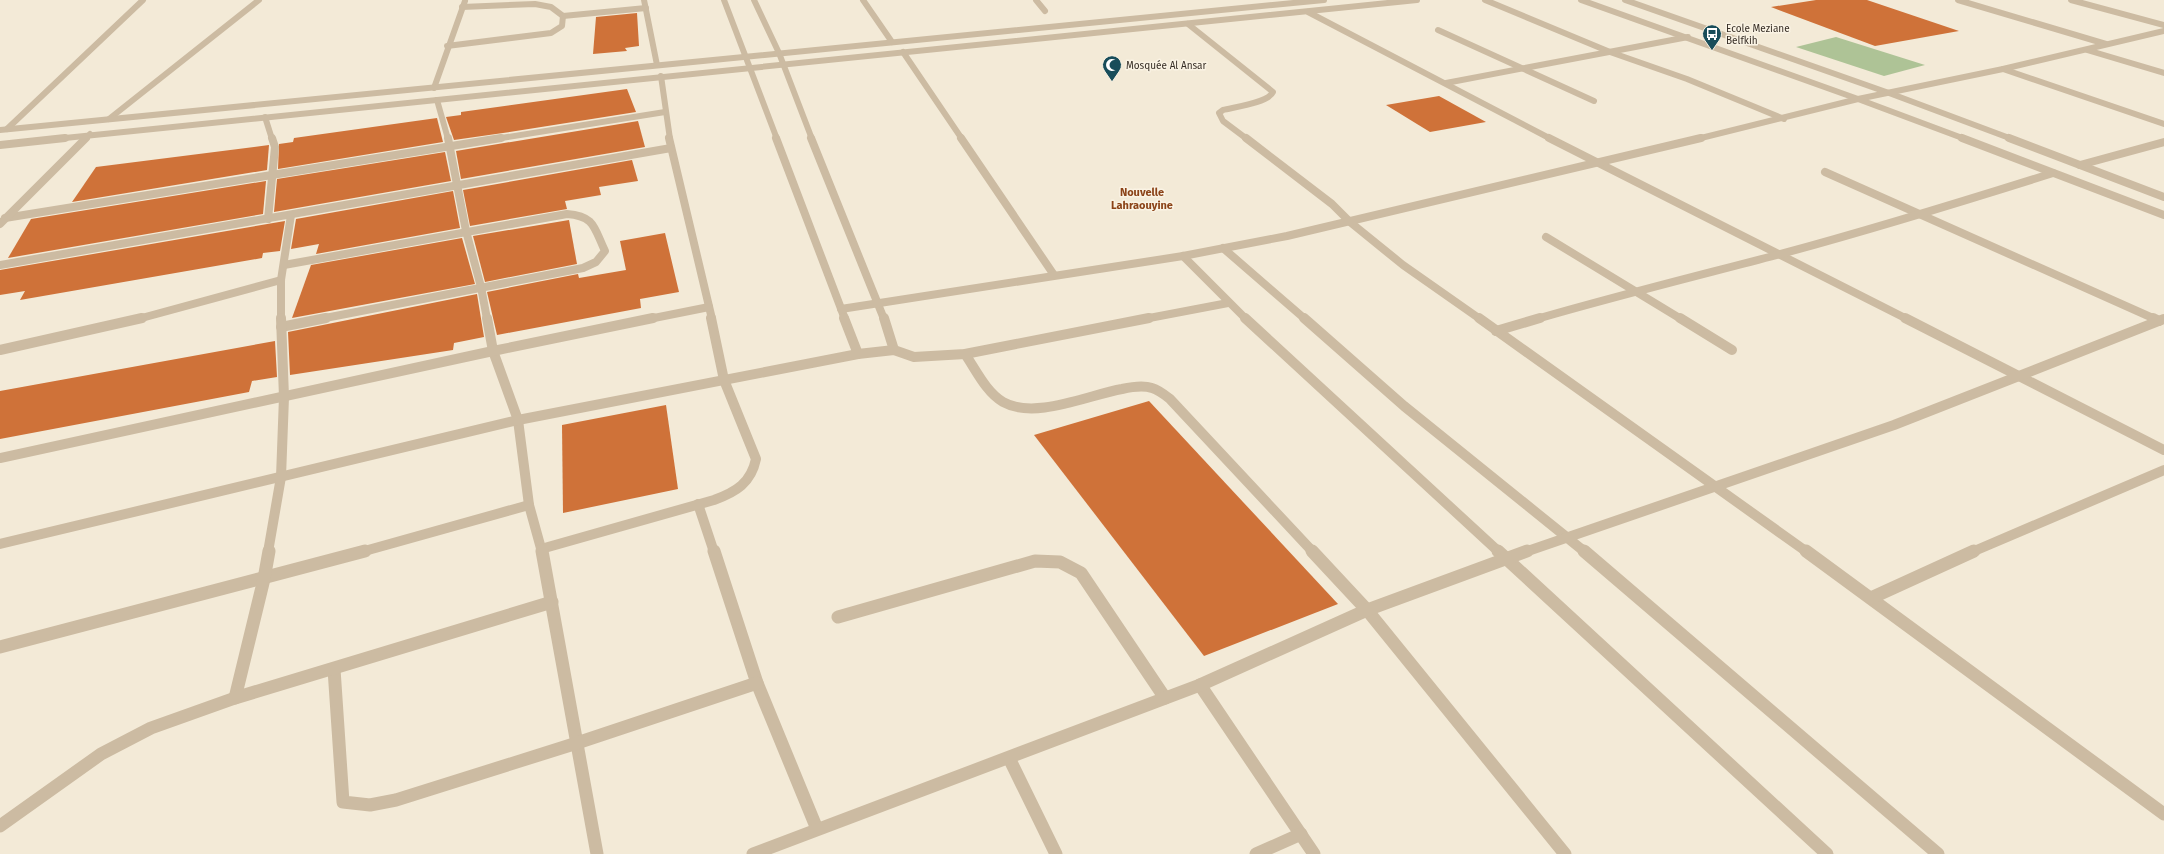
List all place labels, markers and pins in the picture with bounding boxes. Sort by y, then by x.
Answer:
bus stop icon: Ecole Meziane Belfkih [1701,23,1723,51]
place label: Ecole Meziane Belfkih [1726,23,1790,47]
mosque icon: Mosquée Al Ansar [1101,54,1123,82]
place label: Mosquée Al Ansar [1126,60,1207,72]

